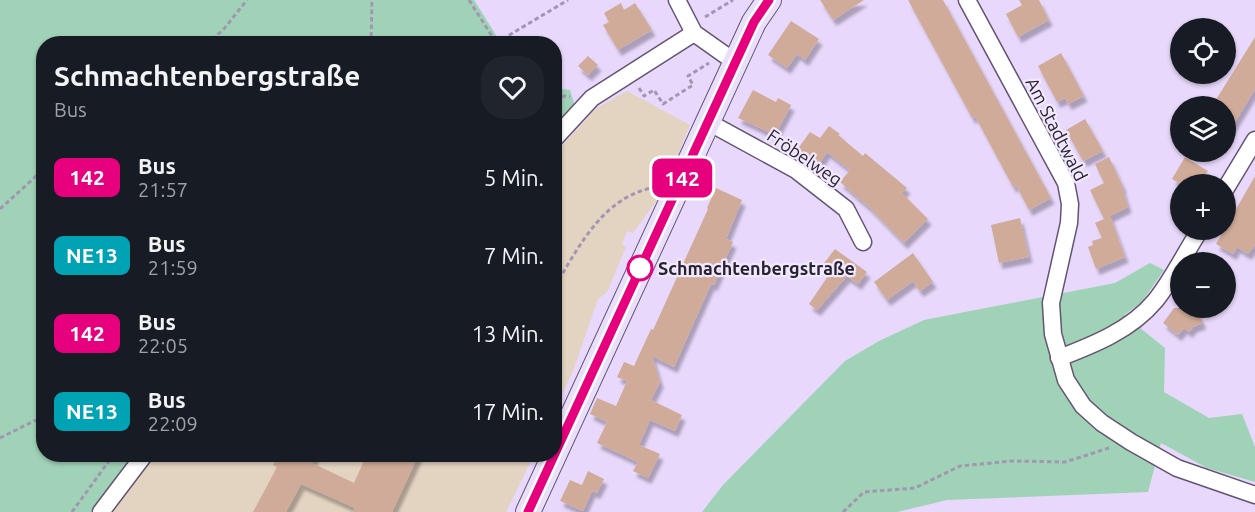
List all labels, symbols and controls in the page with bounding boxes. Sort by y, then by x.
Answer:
map controls [1170,18,1236,318]
button: locate [1170,18,1236,84]
button: heart [481,56,544,119]
text: Schmachtenbergstraße [54,60,360,91]
street label: Am Stadtwald [1022,74,1092,184]
button: layers [1170,96,1236,162]
text: Bus [54,98,87,121]
street label: Fröbelweg [764,125,846,189]
text: Bus [138,153,176,178]
line badge: 142 [648,158,716,198]
text: 142 [69,165,105,189]
text: 5 Min. [484,165,544,190]
text: 142 [664,166,700,190]
button: + [1170,174,1236,240]
text: 21:57 [138,178,188,201]
text: Bus [148,231,186,256]
text: NE13 [66,243,118,267]
text: 7 Min. [484,243,544,268]
button: − [1170,252,1236,318]
marker: Schmachtenbergstraße [627,255,653,281]
text: 21:59 [148,256,198,279]
place label: Schmachtenbergstraße [658,258,855,278]
text: Bus [138,309,176,334]
text: 142 [69,321,105,345]
text: 13 Min. [472,321,544,346]
text: 22:05 [138,334,188,357]
text: Bus [148,387,186,412]
text: NE13 [66,399,118,423]
text: 17 Min. [472,399,544,424]
text: 22:09 [148,412,198,435]

